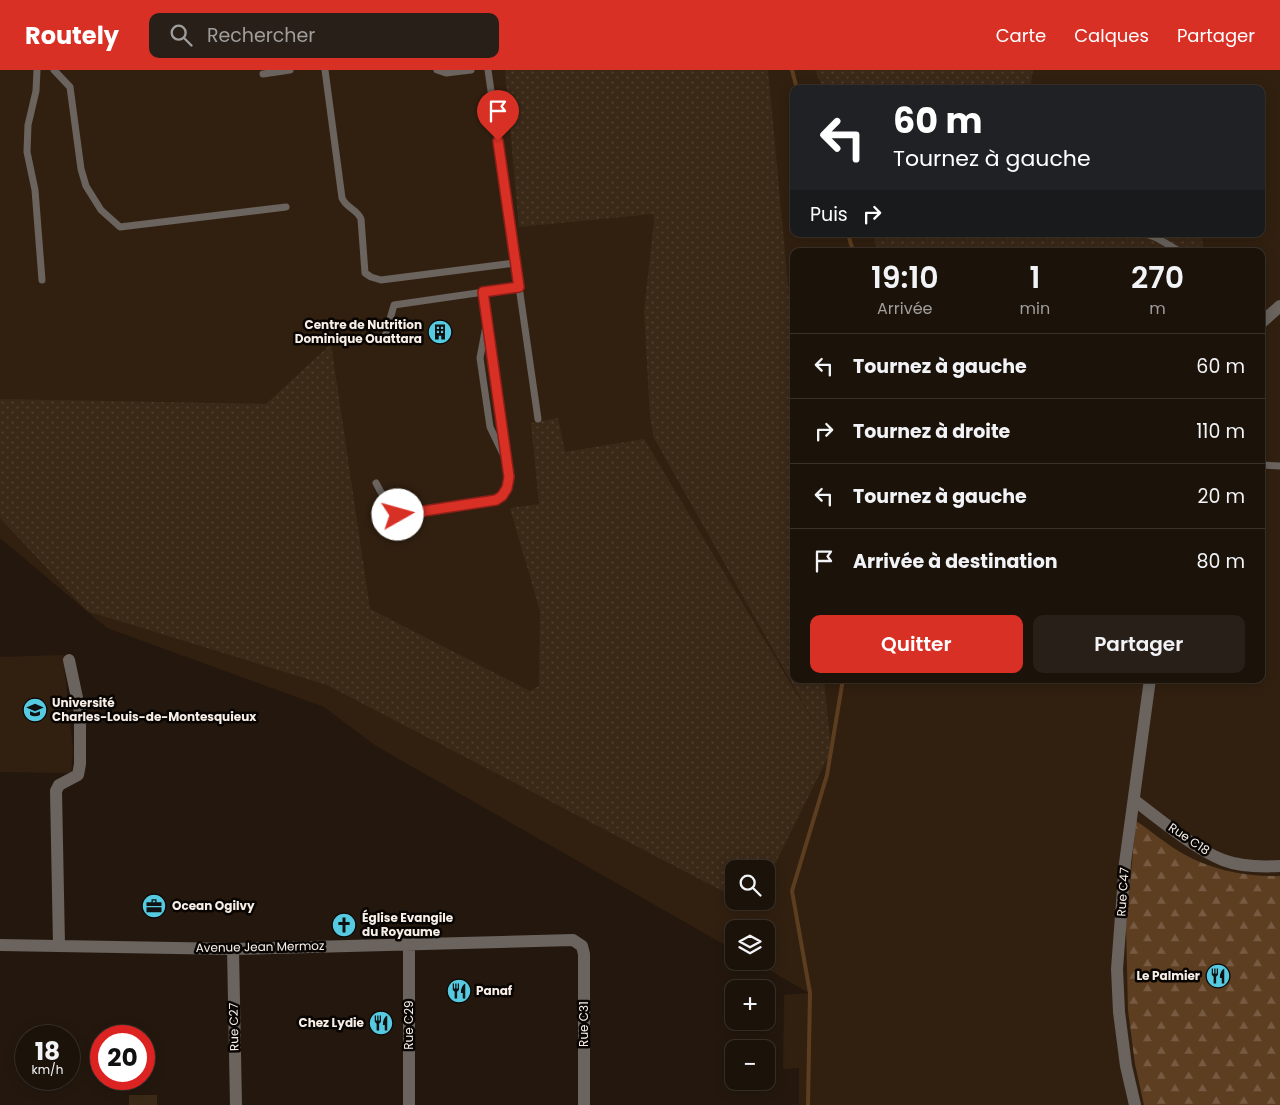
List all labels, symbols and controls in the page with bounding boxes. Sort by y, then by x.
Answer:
search box [149,13,499,58]
text: Routely [25,19,119,52]
icon: search [167,21,195,49]
text: Rechercher [207,22,315,49]
text: Carte [996,23,1046,48]
text: Calques [1074,23,1149,48]
text: Partager [1177,23,1255,48]
pin [477,90,519,141]
text: 60 m [893,96,983,145]
icon: arrive [484,97,512,125]
icon: left [810,105,875,170]
text: Tournez à gauche [893,143,1091,174]
icon: right [858,200,886,228]
text: Puis [810,201,848,228]
text: 19:10 [871,256,939,299]
text: 1 [1029,256,1040,299]
text: 270 [1131,256,1184,299]
text: Arrivée [877,297,933,320]
text: min [1020,297,1050,320]
text: m [1149,297,1166,320]
place label: Centre de Nutrition Dominique Ouattara [295,316,422,347]
building icon: Centre de Nutrition Dominique Ouattara [427,319,453,345]
icon: left [810,352,838,380]
text: Tournez à gauche [853,353,1027,380]
text: 60 m [1196,353,1245,380]
icon: right [810,417,838,445]
text: Tournez à droite [853,418,1010,445]
text: 110 m [1196,418,1245,445]
icon: left [810,482,838,510]
text: Tournez à gauche [853,483,1027,510]
text: 20 m [1197,483,1245,510]
position arrow [371,488,423,540]
icon: arrive [810,547,838,575]
text: Arrivée à destination [853,548,1058,575]
text: 80 m [1196,548,1245,575]
button: Quitter [810,615,1023,673]
button: Partager [1033,615,1245,673]
place label: Université Charles-Louis-de-Montesquieux [52,694,257,725]
school or university icon: Université Charles-Louis-de-Montesquieux [22,697,48,723]
street label: Rue C18 [1165,819,1213,859]
map controls [725,860,775,1090]
button: search [725,860,775,910]
street label: Rue C47 [1112,866,1133,917]
office icon: Ocean Ogilvy [141,893,167,919]
place label: Ocean Ogilvy [172,897,255,914]
place label: Église Evangile du Royaume [362,909,454,940]
church icon: Église Evangile du Royaume [331,912,357,938]
button: layers [725,920,775,970]
street label: Avenue Jean Mermoz [195,937,325,956]
restaurant icon: Le Palmier [1205,963,1231,989]
place label: Le Palmier [1136,967,1200,984]
restaurant icon: Panaf [446,978,472,1004]
button: + [725,980,775,1030]
place label: Panaf [476,982,513,999]
street label: Rue C29 [400,1000,417,1050]
street label: Rue C31 [575,1001,592,1047]
street label: Rue C27 [225,1002,242,1051]
restaurant icon: Chez Lydie [368,1010,394,1036]
place label: Chez Lydie [298,1014,365,1031]
speed limit sign: 20 [90,1025,155,1090]
text: 18 [35,1034,60,1069]
button: − [725,1040,775,1090]
text: km/h [32,1061,63,1078]

